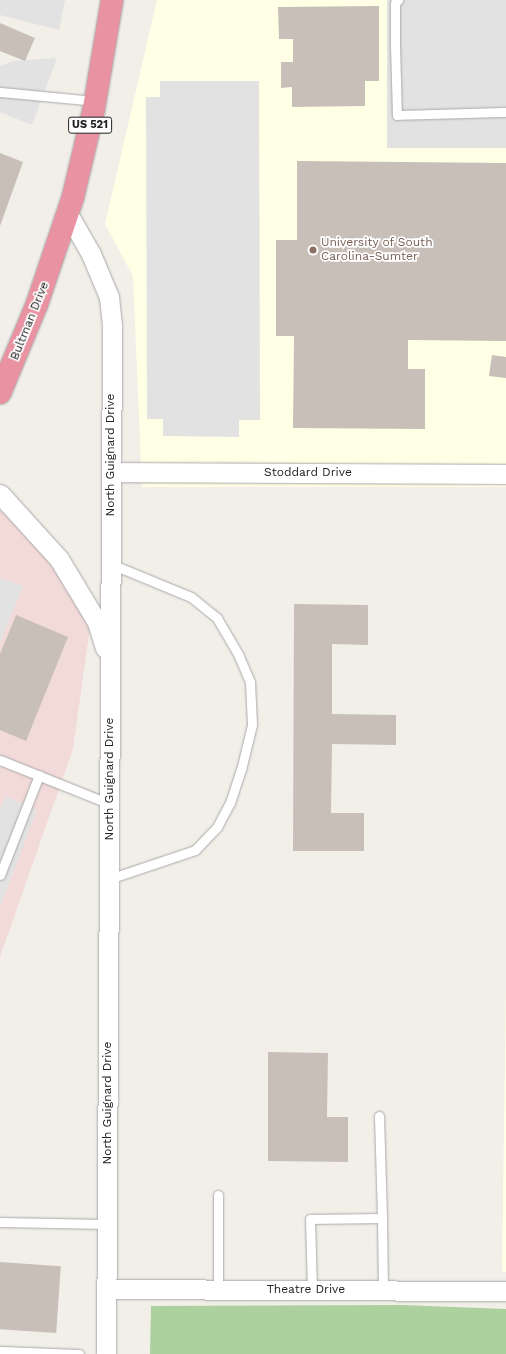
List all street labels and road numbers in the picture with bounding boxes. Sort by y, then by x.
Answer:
road number: US 521 [68,116,112,134]
street label: Bultman Drive [8,280,52,362]
street label: North Guignard Drive [104,393,118,517]
street label: Stoddard Drive [264,466,352,480]
street label: North Guignard Drive [103,717,117,841]
street label: North Guignard Drive [101,1041,115,1165]
street label: Theatre Drive [267,1283,345,1297]

